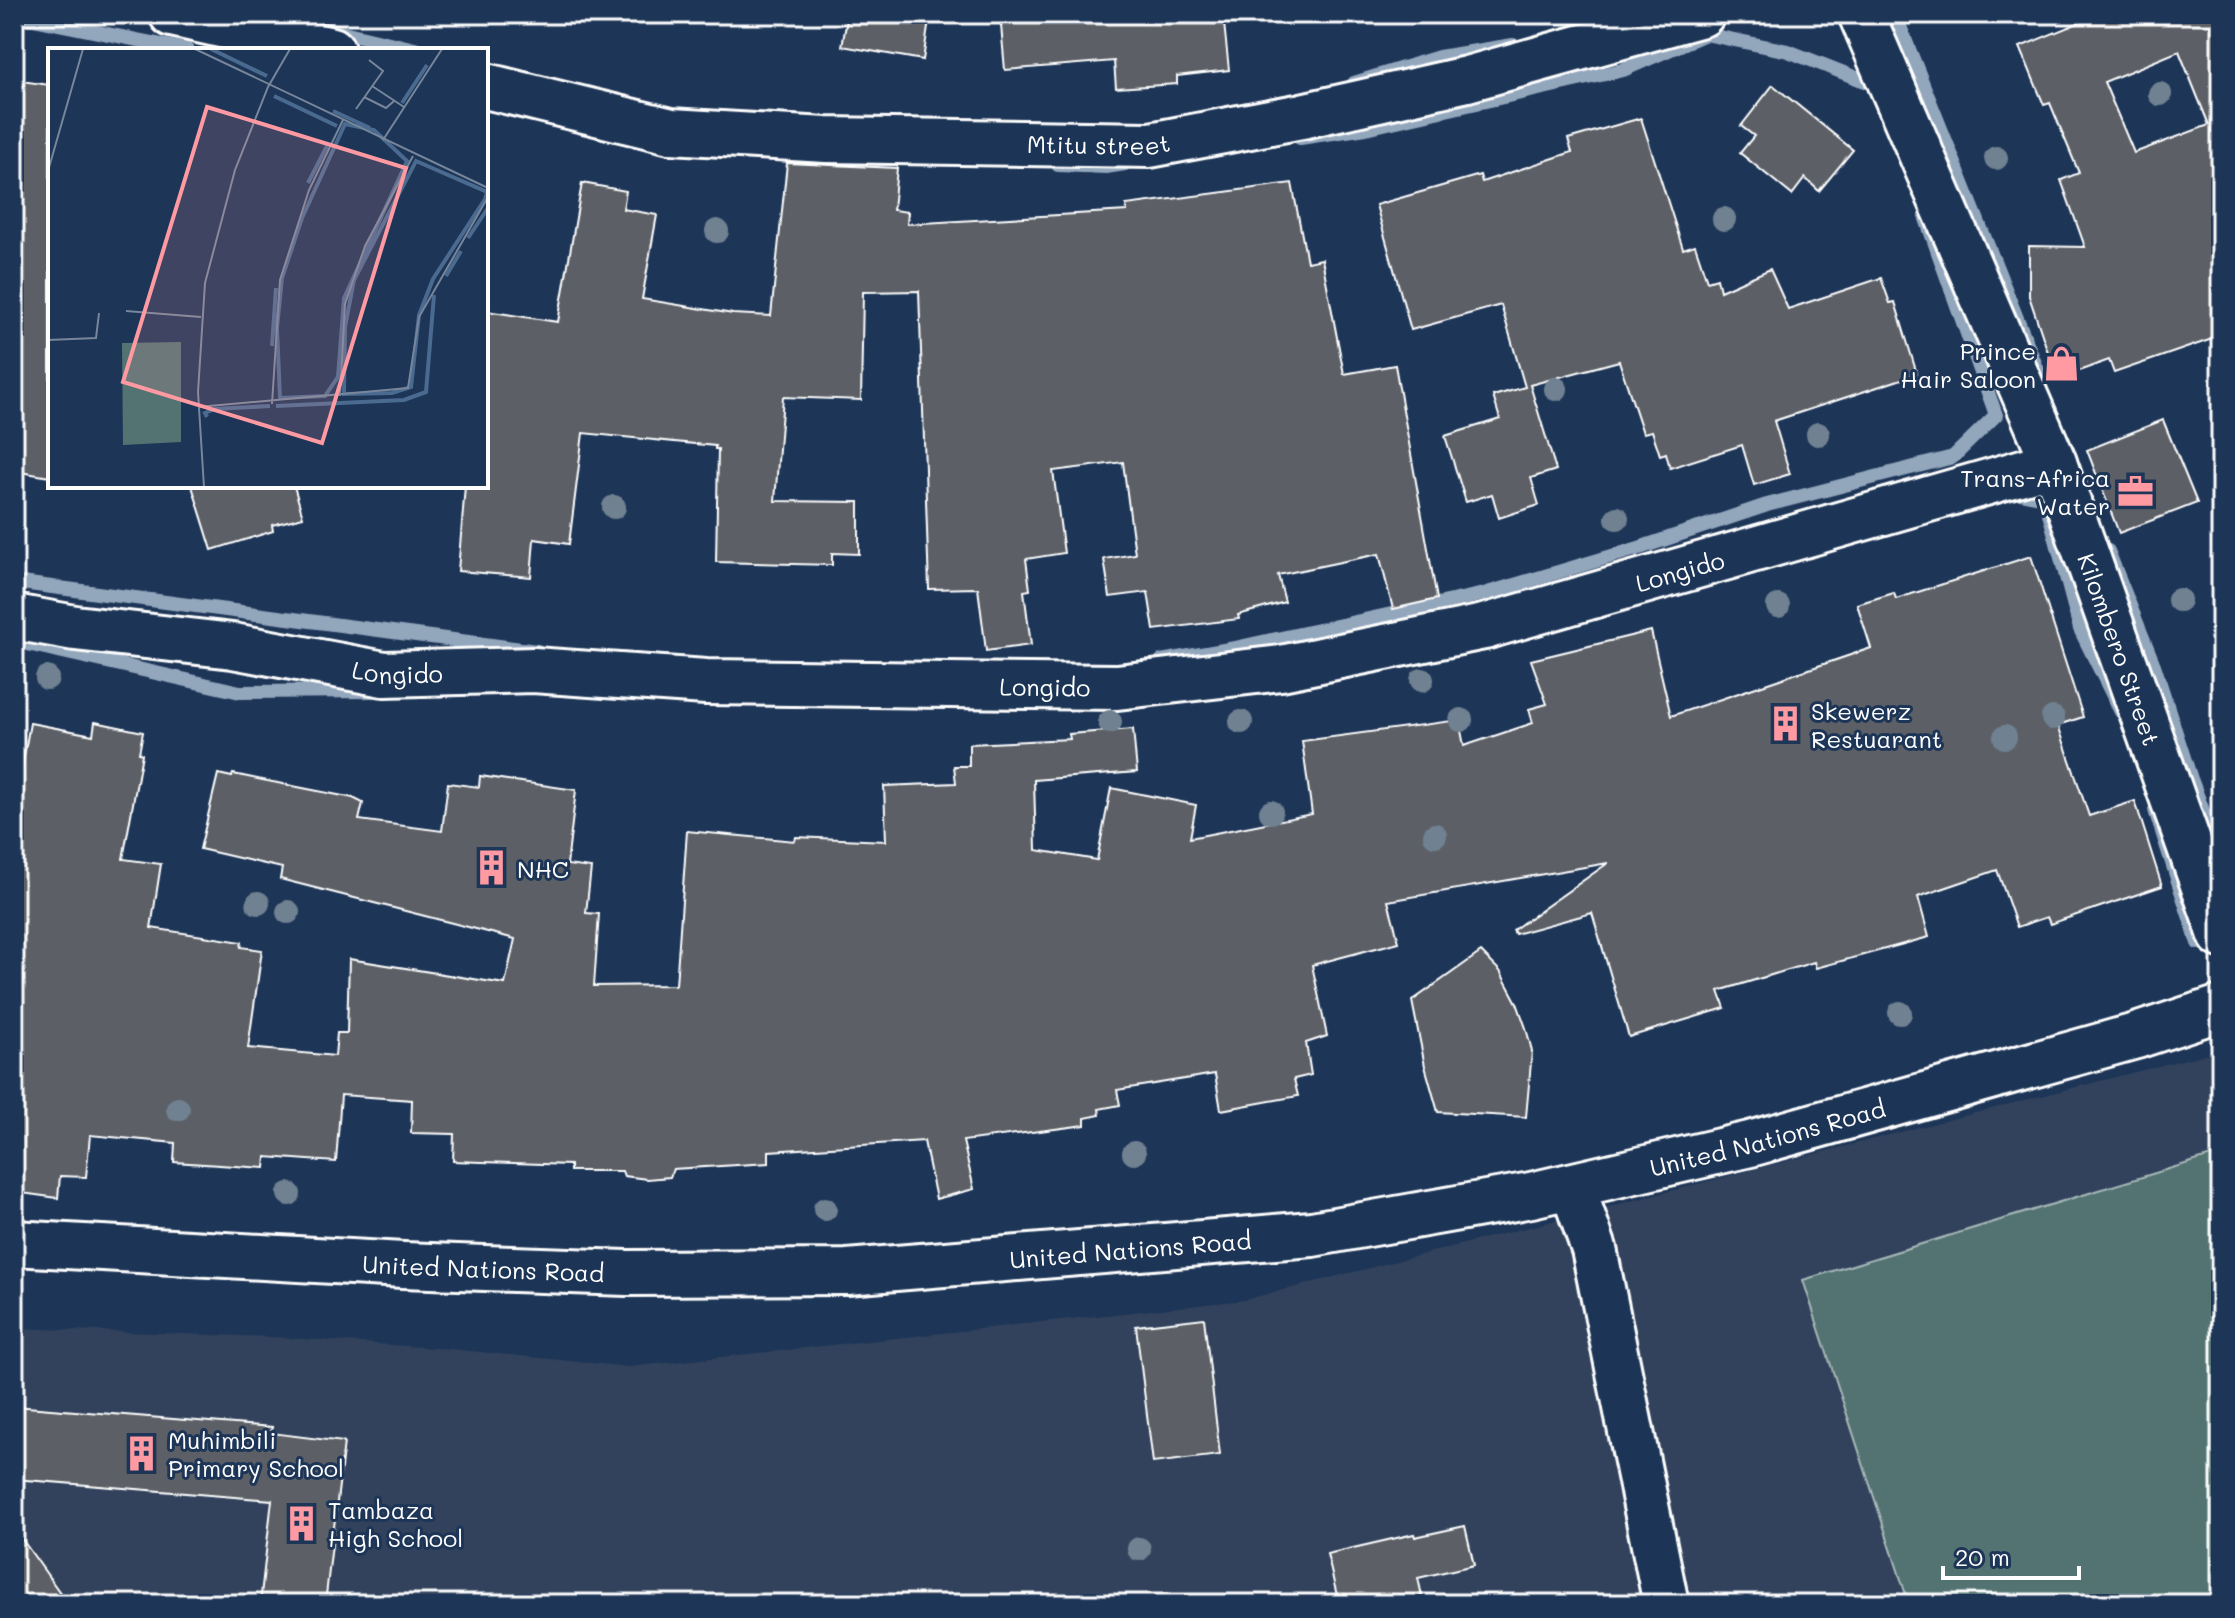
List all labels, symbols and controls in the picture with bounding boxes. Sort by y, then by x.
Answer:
inset map [48,48,488,488]
street label: Mtitu street [1027,126,1172,161]
place label: Prince Hair Saloon [1901,335,2036,394]
shop icon: Prince Hair Saloon [2043,345,2081,383]
place label: Trans-Africa Water [1960,462,2110,521]
office icon: Trans-Africa Water [2117,472,2155,510]
street label: Longido [1632,543,1728,598]
street label: Kilombero Street [2072,549,2168,749]
street label: Longido [350,653,443,690]
street label: Longido [999,670,1091,702]
place label: Skewerz Restuarant [1811,695,1942,754]
building icon: Skewerz Restuarant [1766,705,1804,743]
building icon: NHC [472,849,510,887]
place label: NHC [517,853,569,884]
street label: United Nations Road [1646,1091,1889,1182]
street label: United Nations Road [1008,1224,1252,1274]
street label: United Nations Road [361,1247,605,1288]
place label: Muhimbili Primary School [168,1424,344,1483]
building icon: Muhimbili Primary School [123,1434,161,1472]
place label: Tambaza High School [328,1494,463,1553]
building icon: Tambaza High School [283,1504,321,1542]
scale bar [1943,1530,2079,1580]
text: 20 m [1955,1541,2010,1572]

